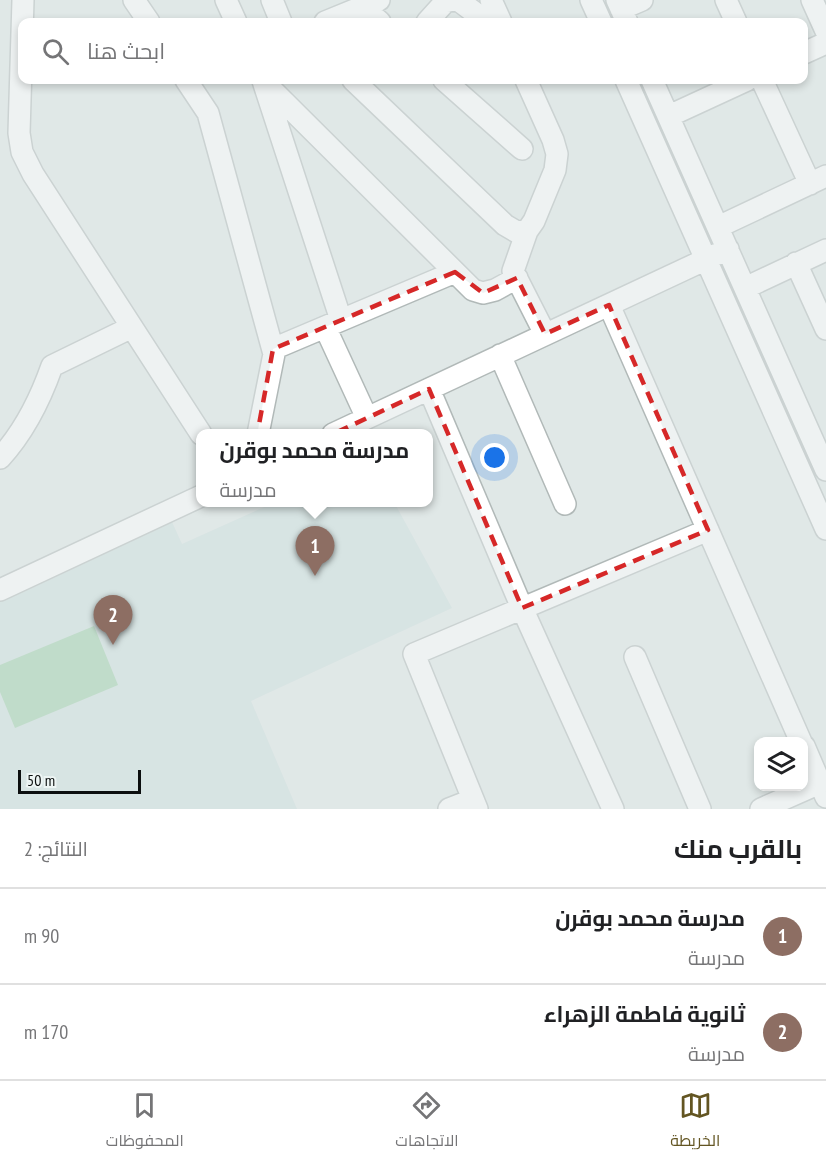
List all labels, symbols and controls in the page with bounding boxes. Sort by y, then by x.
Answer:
search box [18,18,808,84]
icon: search [39,35,72,68]
text: ابحث هنا [87,37,165,65]
popup [196,429,433,507]
text: مدرسة محمد بوقرن [220,436,409,464]
your location [480,443,509,472]
text: مدرسة [220,477,277,503]
pin: 1 [296,526,334,576]
pin: 2 [94,596,132,645]
map controls [754,737,808,791]
button: layers [754,737,808,791]
scale bar [18,767,141,794]
text: 50 m [27,770,55,790]
text: بالقرب منك [674,832,802,865]
text: النتائج: 2 [24,836,88,862]
text: مدرسة محمد بوقرن [555,904,745,932]
text: 90 m [24,923,59,949]
text: 1 [778,923,787,949]
text: مدرسة [688,945,745,971]
text: ثانوية فاطمة الزهراء [544,1000,745,1028]
text: 170 m [24,1019,68,1045]
text: 2 [778,1019,787,1045]
text: مدرسة [688,1041,745,1067]
tab: المحفوظات [106,1089,184,1155]
tab: الاتجاهات [395,1089,459,1155]
tab: الخريطة [670,1089,720,1155]

